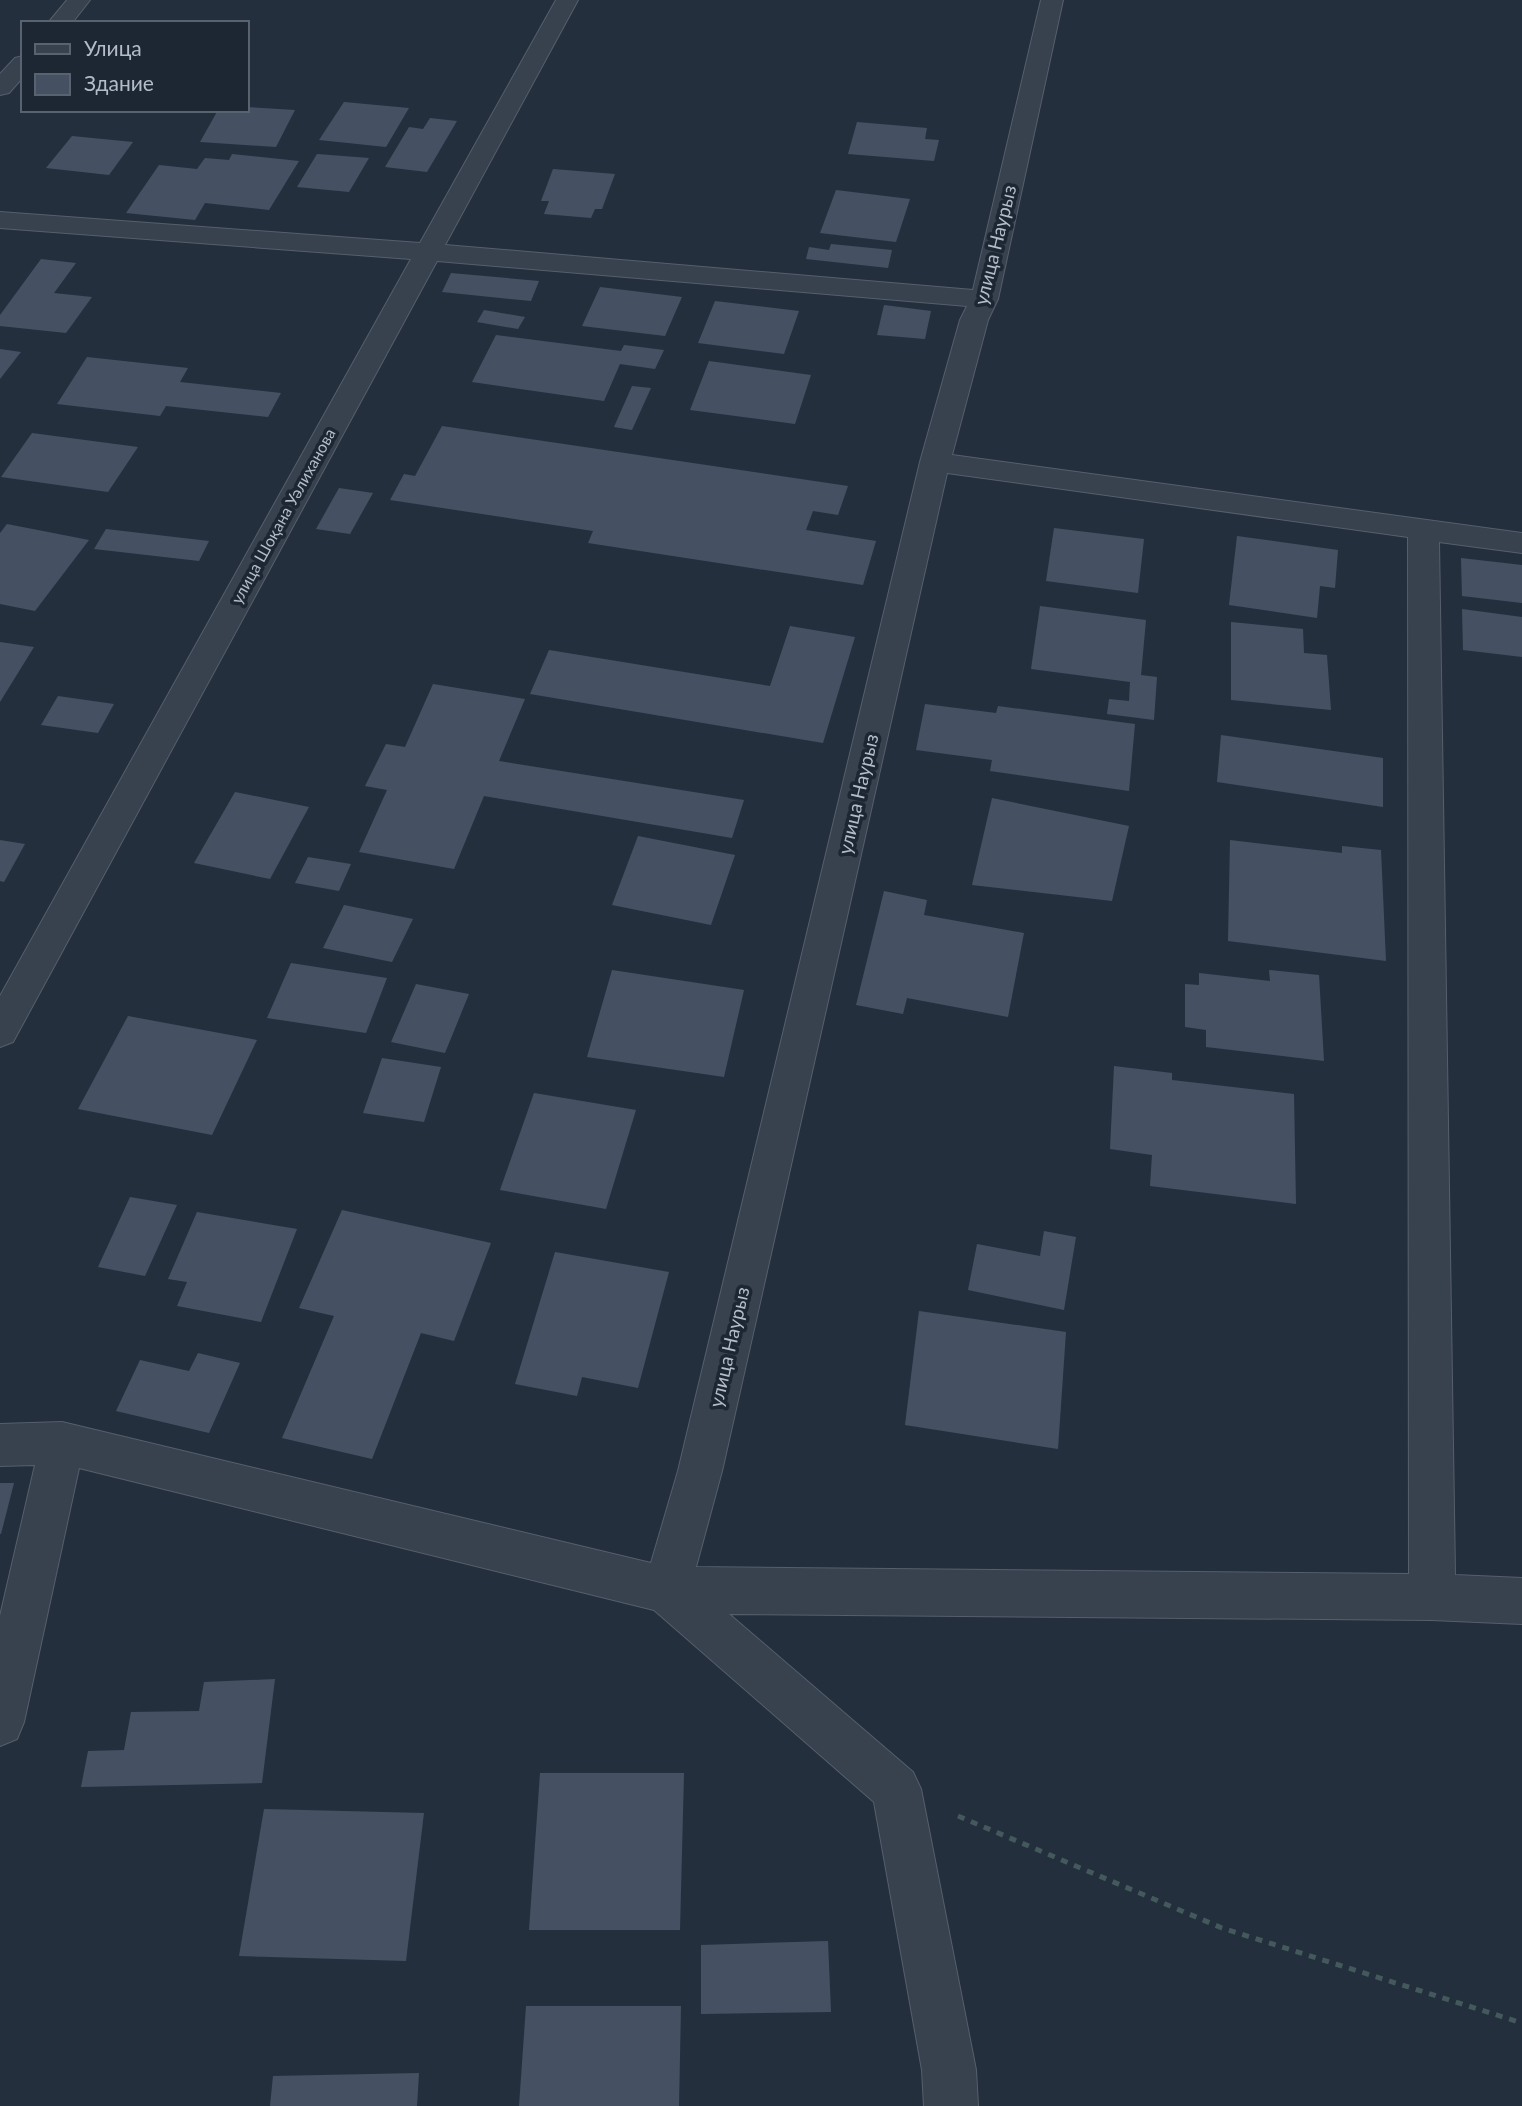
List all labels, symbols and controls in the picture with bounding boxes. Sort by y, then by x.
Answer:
legend [21,21,248,112]
text: Улица [84,35,142,60]
text: Здание [84,70,154,95]
street label: улица Наурыз [968,182,1021,307]
street label: улица Шоқана Уәлиханова [226,425,339,607]
street label: улица Наурыз [832,731,883,856]
street label: улица Наурыз [703,1284,754,1409]

